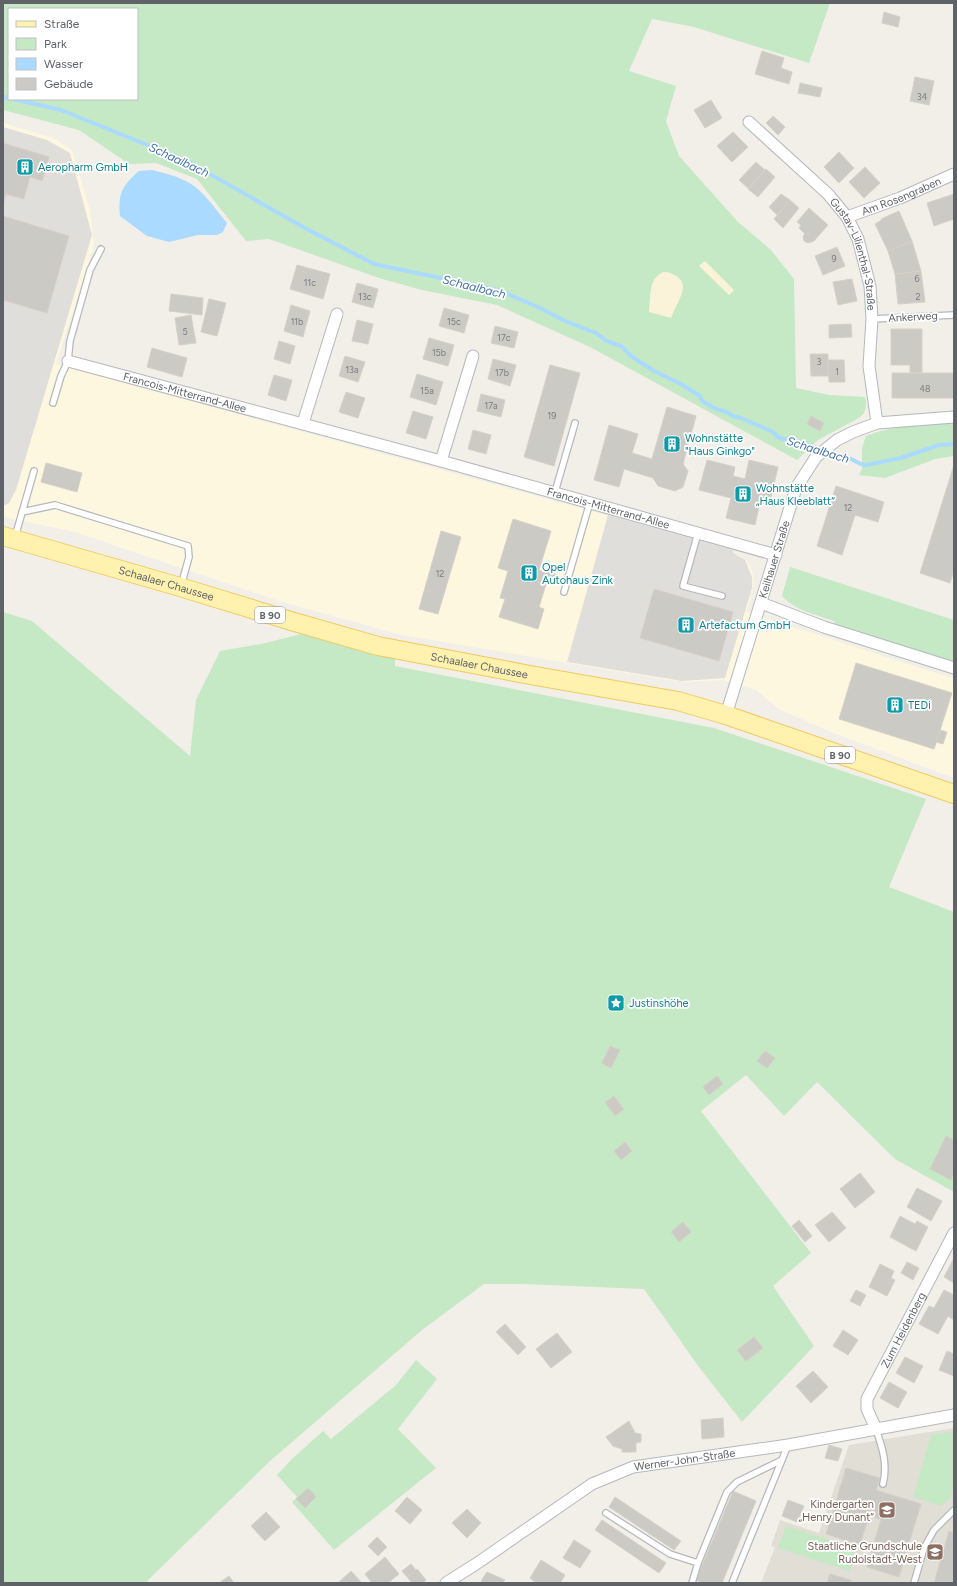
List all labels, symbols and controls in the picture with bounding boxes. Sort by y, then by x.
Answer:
legend [8,8,138,100]
text: Straße [44,17,80,31]
text: Park [44,37,67,51]
text: Wasser [44,57,83,71]
text: Gebäude [44,77,94,91]
house number: 34 [917,91,928,102]
water label: Schaalbach [147,140,212,180]
building icon: Aeropharm GmbH [15,157,35,177]
place label: Aeropharm GmbH [38,161,128,174]
street label: Am Rosengraben [860,174,943,218]
street label: Gustav-Lilienthal-Straße [827,195,878,311]
house number: 9 [831,253,837,264]
water label: Schaalbach [441,272,507,302]
house number: 6 [914,273,920,284]
house number: 11c [304,277,316,288]
house number: 13c [358,291,372,302]
house number: 2 [915,291,921,302]
street label: Ankerweg [888,309,938,325]
house number: 11b [291,316,303,327]
house number: 15c [447,316,461,327]
house number: 5 [182,326,188,337]
house number: 17c [497,332,511,343]
house number: 15b [432,347,446,358]
house number: 3 [817,356,822,367]
house number: 13a [345,364,359,375]
house number: 1 [835,366,839,377]
house number: 17b [495,367,509,378]
street label: Francois-Mitterrand-Allee [122,370,248,415]
house number: 48 [919,383,931,394]
house number: 15a [420,385,434,396]
house number: 17a [484,400,498,411]
house number: 19 [548,410,556,421]
place label: Wohnstätte "Haus Ginkgo" [685,432,755,458]
building icon: Wohnstätte "Haus Ginkgo" [662,434,682,454]
water label: Schaalbach [785,434,851,466]
place label: Wohnstätte „Haus Kleeblatt“ [756,482,835,508]
building icon: Wohnstätte „Haus Kleeblatt“ [733,484,753,504]
street label: Francois-Mitterrand-Allee [546,485,671,531]
house number: 12 [844,502,852,513]
street label: Keilhauer Straße [756,519,792,600]
place label: Opel Autohaus Zink [542,561,614,587]
street label: Schaalaer Chaussee [117,563,216,604]
building icon: Opel Autohaus Zink [519,563,539,583]
house number: 12 [436,568,444,579]
road number: B 90 [255,607,285,623]
building icon: Artefactum GmbH [676,615,696,635]
place label: Artefactum GmbH [699,619,791,632]
street label: Schaalaer Chaussee [430,650,529,681]
building icon: TEDi [885,695,905,715]
place label: TEDi [908,699,931,712]
road number: B 90 [825,747,855,763]
place icon: Justinshöhe [606,993,626,1013]
place label: Justinshöhe [629,997,689,1010]
street label: Zum Heidenberg [878,1290,928,1370]
street label: Werner-John-Straße [633,1446,736,1473]
place label: Kindergarten „Henry Dunant“ [799,1498,874,1524]
school or university icon: Kindergarten „Henry Dunant“ [877,1500,897,1520]
place label: Staatliche Grundschule Rudolstadt-West [807,1540,922,1566]
school or university icon: Staatliche Grundschule Rudolstadt-West [925,1542,945,1562]

